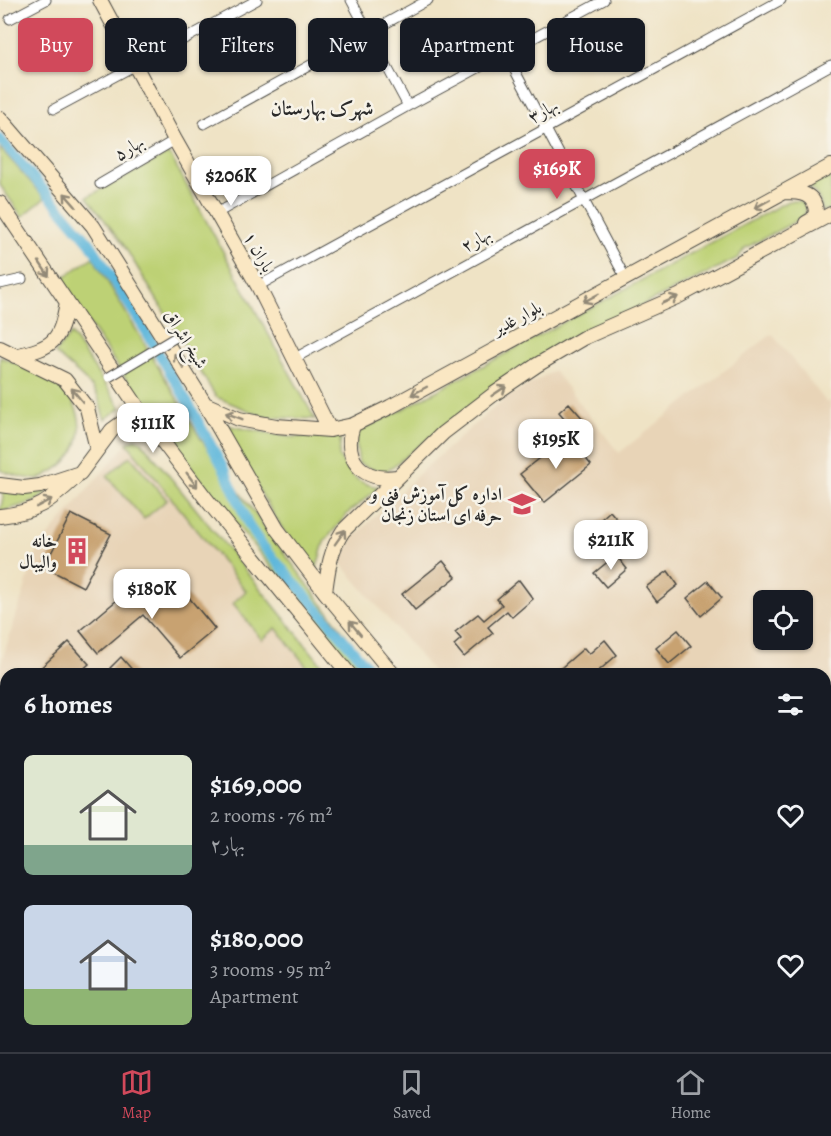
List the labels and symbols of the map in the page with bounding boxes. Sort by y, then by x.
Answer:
street label: بهار۳ [523,93,563,129]
district label: شهرک بهارستان [271,95,374,122]
street label: بهار۵ [109,130,149,166]
pin: $169K [515,149,599,200]
pin: $206K [189,156,273,207]
one-way arrow [64,192,78,208]
one-way arrow [753,199,771,210]
street label: بهار۲ [456,222,496,258]
street label: باران ۱ [238,227,280,277]
one-way arrow [39,260,51,277]
one-way arrow [583,292,600,304]
one-way arrow [661,293,679,305]
street label: بلوار غدیر [486,295,546,342]
street label: شیخ اشراق [155,305,214,375]
one-way arrow [172,353,184,370]
one-way arrow [411,385,428,397]
one-way arrow [490,385,506,397]
one-way arrow [71,388,84,404]
pin: $111K [111,403,195,454]
one-way arrow [226,410,244,421]
pin: $195K [514,419,598,470]
one-way arrow [186,472,199,488]
place label: اداره کل آموزش فنی و حرفه ای استان زنجان [369,482,502,527]
school or university icon: اداره کل آموزش فنی و حرفه ای استان زنجان [507,489,537,519]
one-way arrow [35,496,53,508]
pin: $211K [569,520,653,571]
place label: خانه والیبال [19,529,57,574]
one-way arrow [334,529,346,545]
building icon: خانه والیبال [62,536,92,566]
pin: $180K [110,569,194,620]
one-way arrow [349,621,362,637]

